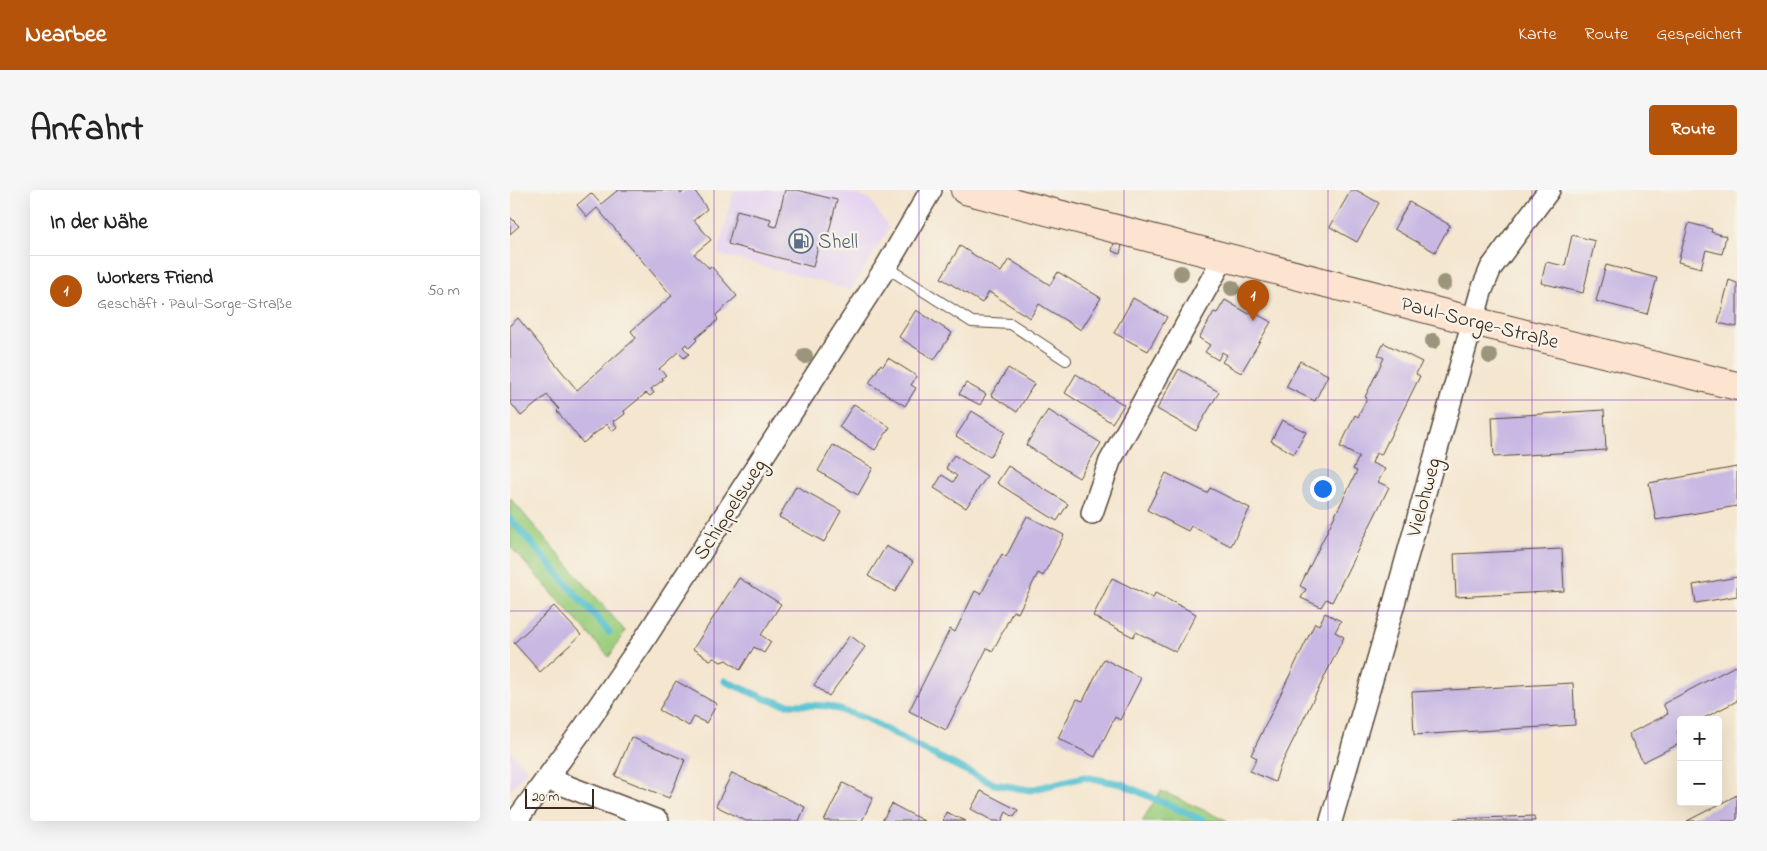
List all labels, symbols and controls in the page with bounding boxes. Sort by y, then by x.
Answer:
text: Nearbee [25,18,107,53]
text: Karte [1518,22,1556,48]
text: Route [1584,22,1628,48]
text: Gespeichert [1656,22,1742,48]
text: Anfahrt [30,105,143,156]
button: Route [1649,105,1737,155]
text: In der Nähe [50,208,148,238]
fuel station icon: Shell [788,228,814,254]
place label: Shell [818,228,858,258]
text: Workers Friend [97,265,213,292]
text: 1 [63,279,69,303]
text: 50 m [428,279,460,303]
pin: 1 [1237,280,1269,321]
street label: Paul-Sorge-Straße [1397,290,1562,360]
text: Geschäft · Paul-Sorge-Straße [97,292,292,316]
street label: Schippelsweg [687,453,776,568]
street label: Vielohweg [1400,455,1452,542]
your location [1310,476,1336,502]
map controls [1677,716,1722,806]
button: + [1677,716,1722,761]
button: − [1677,761,1722,806]
scale bar [525,786,594,809]
text: 20 m [532,787,559,808]

